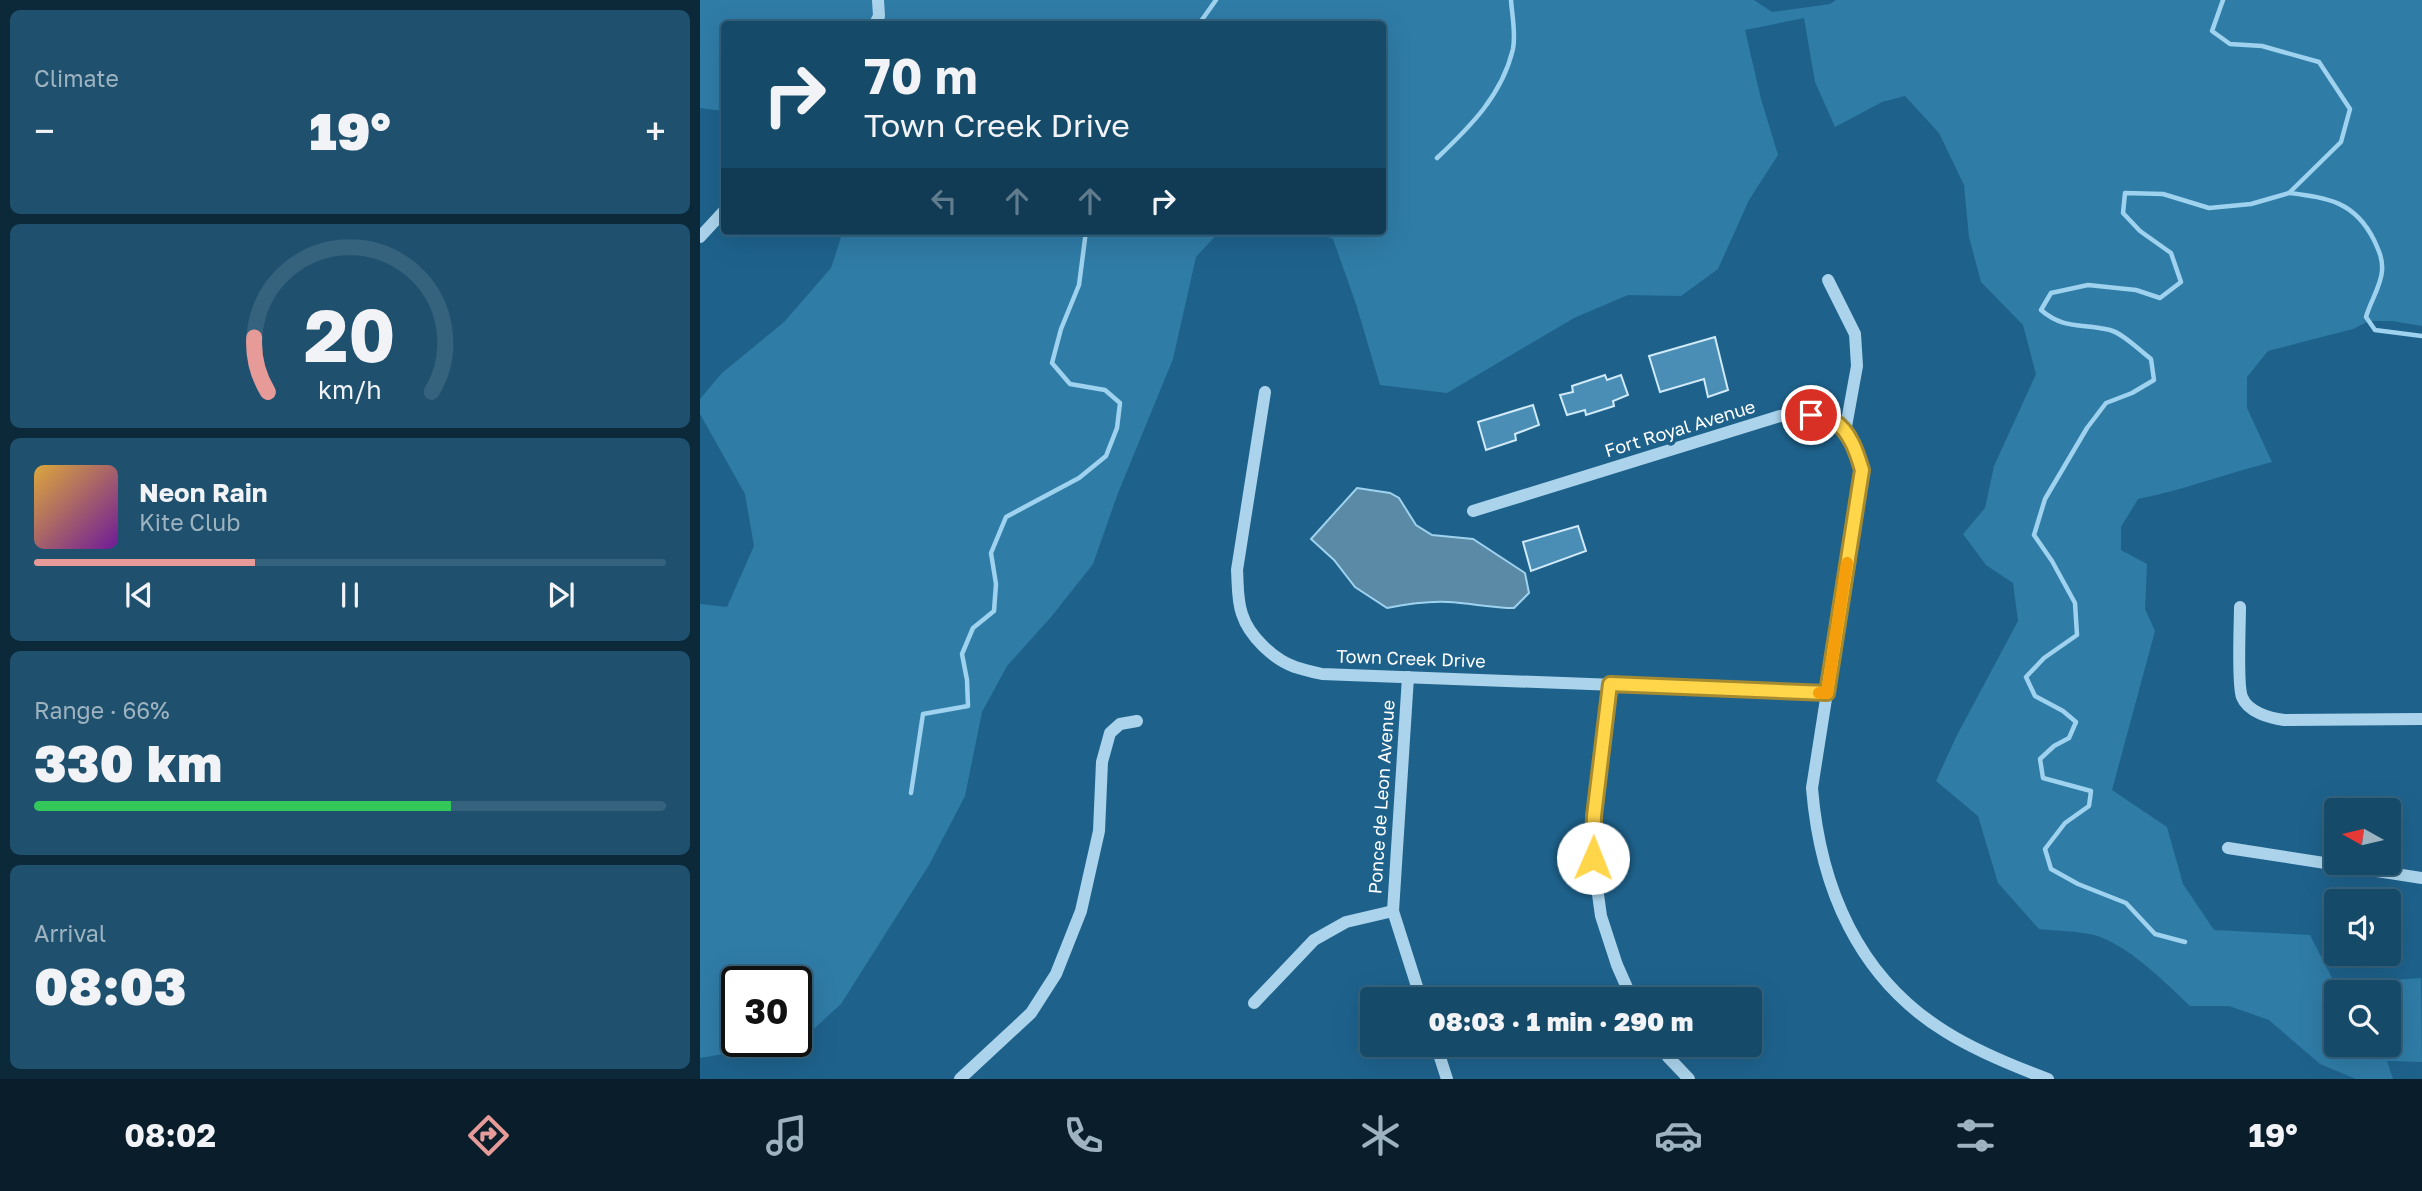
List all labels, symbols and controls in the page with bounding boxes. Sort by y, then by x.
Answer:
text: 70 m [864,46,978,105]
icon: right [749,49,840,140]
text: Climate [34,64,119,92]
text: 19° [309,99,391,161]
text: Town Creek Drive [864,106,1130,144]
text: − [34,108,55,153]
text: + [645,108,666,153]
icon: left [925,182,963,220]
icon: ahead [998,182,1036,220]
icon: ahead [1071,182,1109,220]
icon: right [1144,182,1182,220]
text: 20 [304,291,396,378]
text: km/h [318,373,382,404]
pin [1781,385,1841,445]
street label: Fort Royal Avenue [1602,395,1758,461]
icon: arrive [1792,396,1830,434]
text: Neon Rain [139,477,268,508]
text: Kite Club [139,508,240,536]
icon: previous [120,576,158,614]
icon: pause [331,576,369,614]
icon: next [542,576,580,614]
street label: Town Creek Drive [1336,644,1486,672]
text: Range · 66% [34,696,170,724]
street label: Ponce de Leon Avenue [1363,699,1399,895]
text: 330 km [34,731,222,793]
north arrow [2324,798,2401,875]
map controls [2324,798,2401,1057]
position arrow [1556,821,1630,895]
button: sound [2324,889,2401,966]
text: Arrival [34,919,106,947]
text: 08:03 [34,954,187,1016]
speed limit sign: 30 [721,966,812,1057]
button: search [2324,980,2401,1057]
text: 08:03 · 1 min · 290 m [1429,1006,1693,1037]
icon: directions [464,1111,513,1160]
icon: music [762,1111,811,1160]
icon: phone [1059,1111,1108,1160]
icon: climate [1356,1111,1405,1160]
icon: car [1654,1111,1703,1160]
icon: filters [1951,1111,2000,1160]
text: 08:02 [124,1116,216,1154]
text: 19° [2249,1116,2298,1154]

